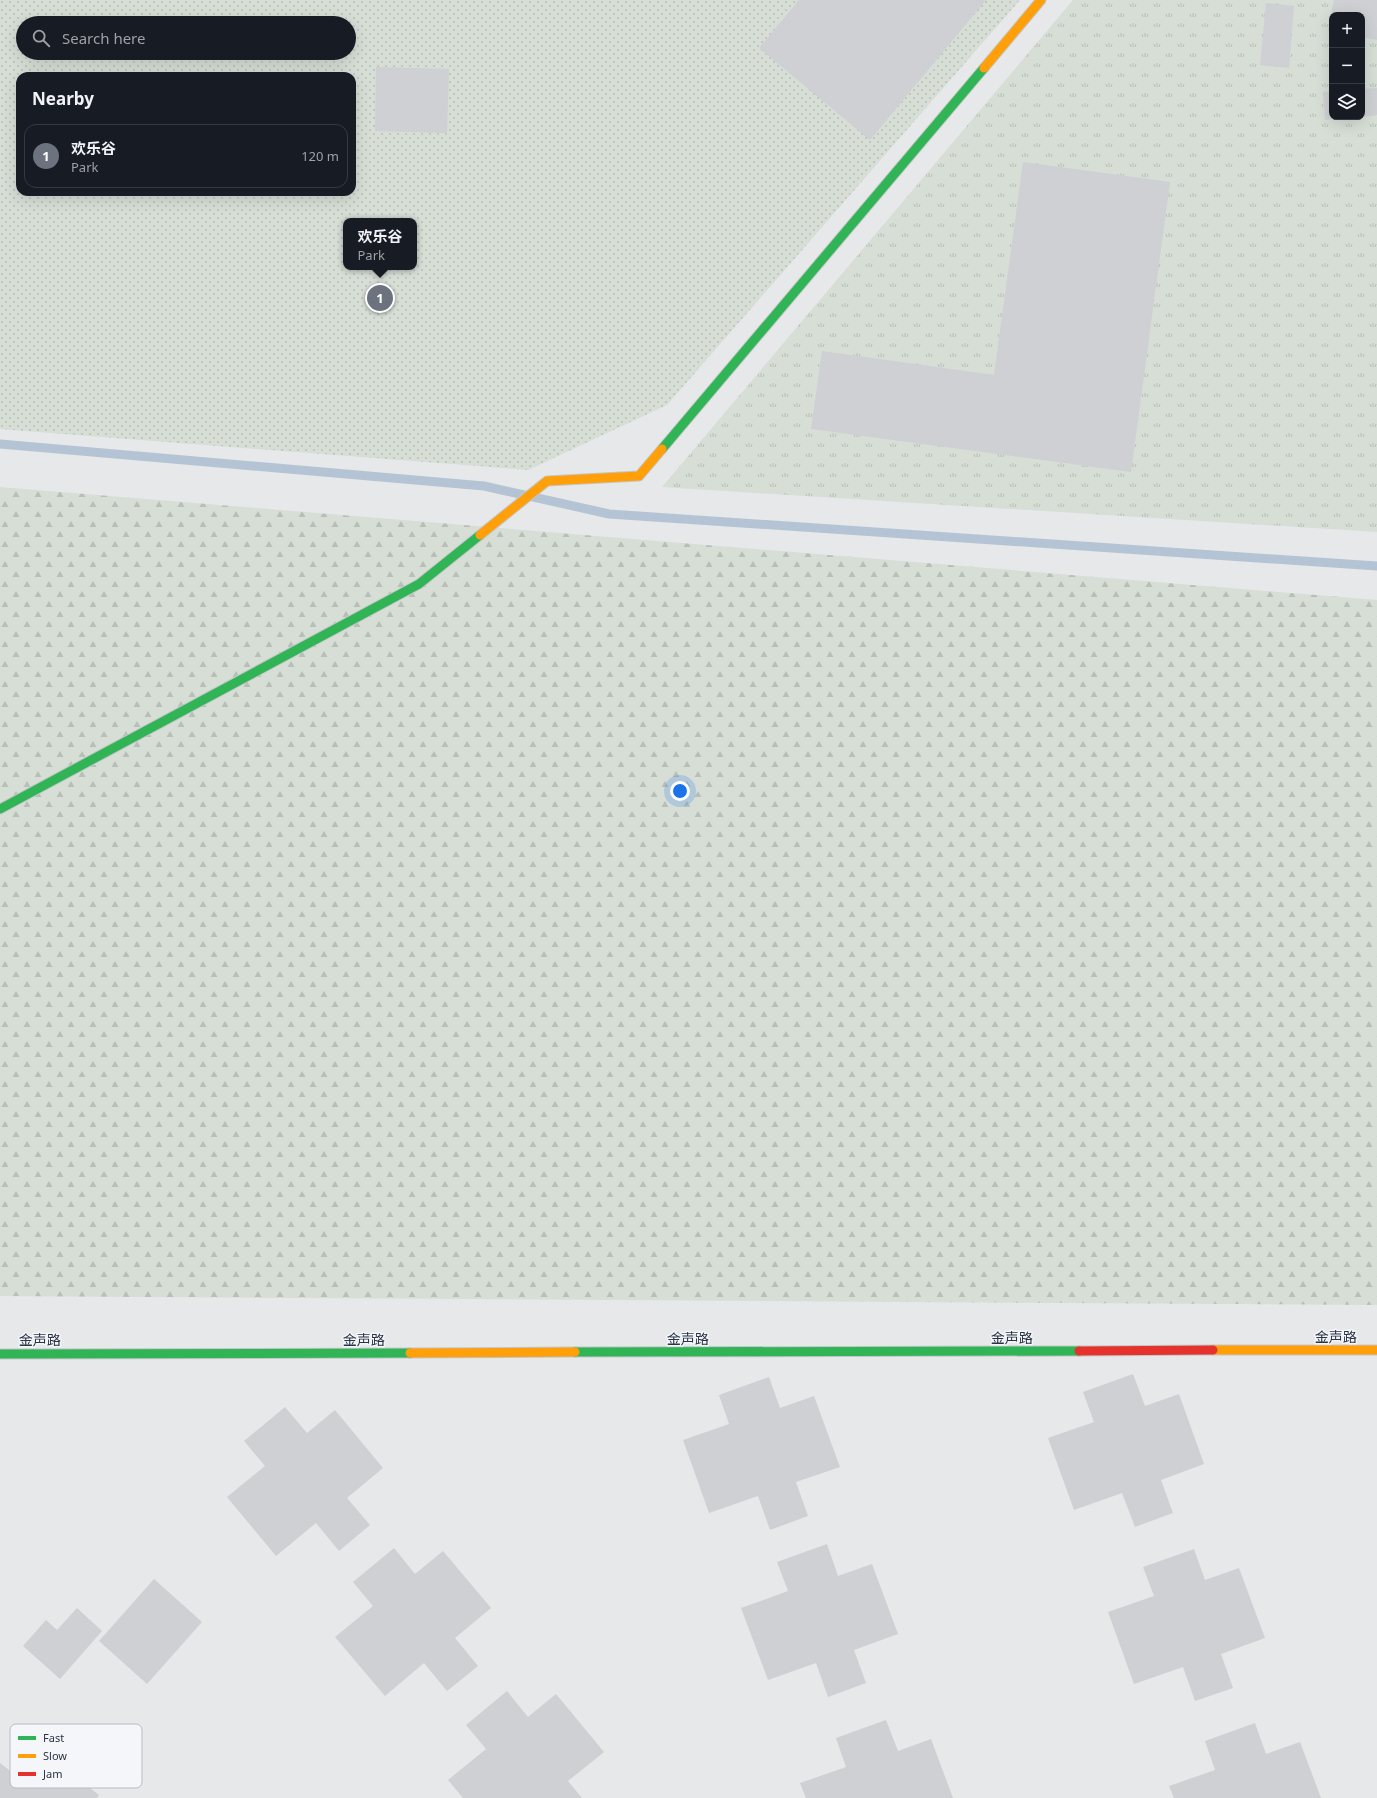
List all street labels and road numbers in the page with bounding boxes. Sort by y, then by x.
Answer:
street label: 金声路 [1315,1327,1357,1346]
street label: 金声路 [991,1328,1033,1347]
street label: 金声路 [667,1329,709,1348]
street label: 金声路 [19,1330,61,1349]
street label: 金声路 [343,1330,385,1349]

